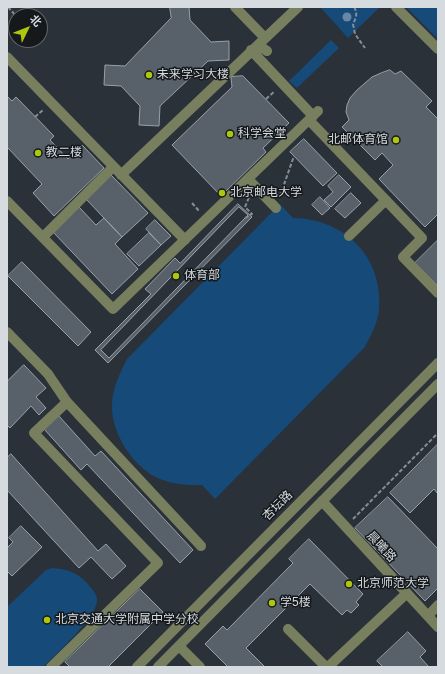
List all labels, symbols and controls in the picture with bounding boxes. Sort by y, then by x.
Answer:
north arrow [8,8,48,48]
text: 北 [28,12,44,29]
place label: 未来学习大楼 [157,68,229,82]
marker: 未来学习大楼 [144,70,154,80]
place label: 科学会堂 [238,127,286,141]
marker: 科学会堂 [225,129,235,139]
place label: 北邮体育馆 [328,133,388,147]
marker: 北邮体育馆 [391,135,401,145]
place label: 教二楼 [46,146,82,160]
marker: 教二楼 [33,148,43,158]
place label: 北京邮电大学 [230,186,302,200]
marker: 北京邮电大学 [217,188,227,198]
place label: 体育部 [184,269,220,283]
marker: 体育部 [171,271,181,281]
street label: 杏坛路 [260,488,296,524]
street label: 晨曦路 [363,529,399,565]
place label: 北京师范大学 [357,577,429,591]
marker: 北京师范大学 [344,579,354,589]
place label: 学5楼 [280,596,311,610]
marker: 学5楼 [267,598,277,608]
place label: 北京交通大学附属中学分校 [55,613,199,627]
marker: 北京交通大学附属中学分校 [42,615,52,625]

